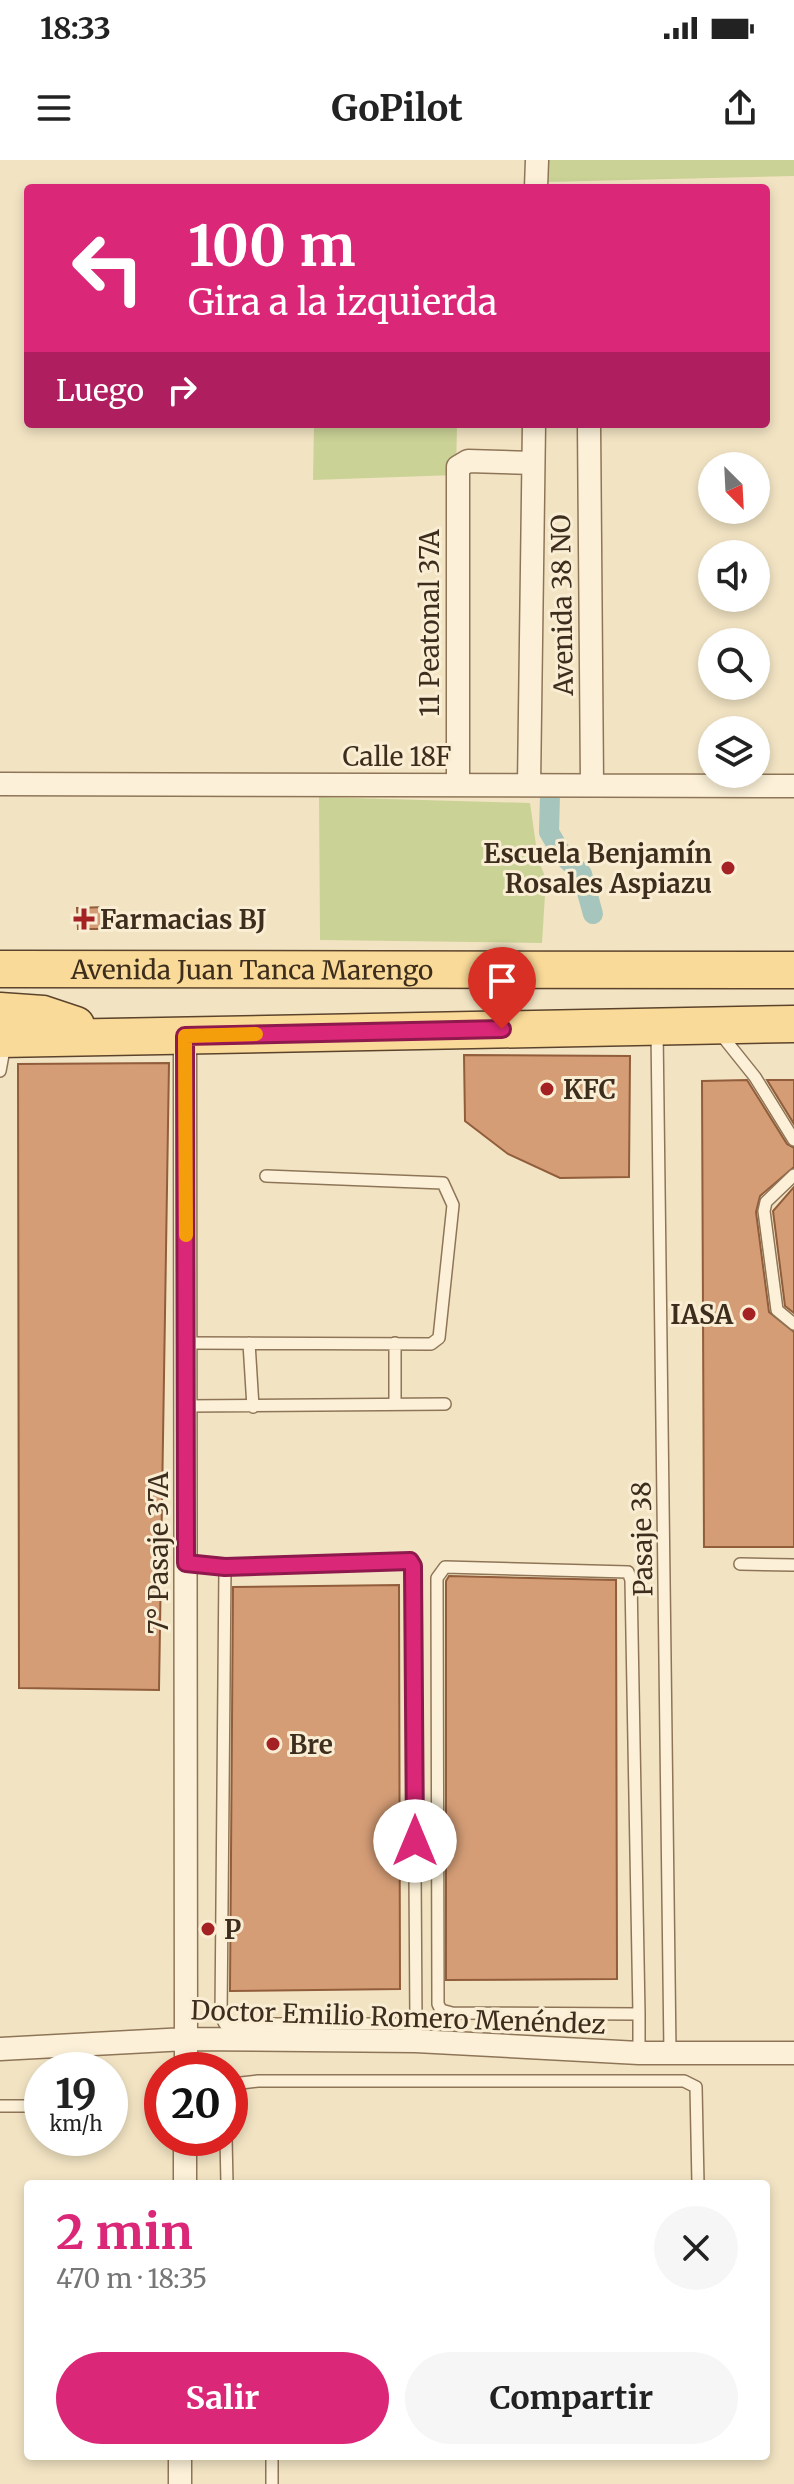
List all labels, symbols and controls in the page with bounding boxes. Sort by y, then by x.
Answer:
text: 18:33 [40,9,111,47]
icon: menu [32,86,76,130]
text: GoPilot [331,86,463,131]
icon: share [718,86,762,130]
text: 100 m [188,211,356,281]
icon: left [56,216,160,320]
text: Gira a la izquierda [188,280,497,325]
icon: right [160,368,204,412]
text: Luego [56,371,144,409]
north arrow [698,452,770,524]
map controls [698,452,770,788]
street label: Avenida 38 NO [544,514,580,697]
street label: 11 Peatonal 37A [413,529,446,717]
button: sound [698,540,770,612]
button: search [698,628,770,700]
button: layers [698,716,770,788]
street label: Calle 18F [342,740,452,773]
place label: Escuela Benjamín Rosales Aspiazu [483,837,712,900]
marker: Escuela Benjamín Rosales Aspiazu [719,859,737,877]
place label: Farmacias BJ [100,903,267,936]
marker: Farmacias BJ [75,910,93,928]
pin [468,947,536,1029]
street label: Avenida Juan Tanca Marengo [70,953,433,986]
icon: arrive [480,959,524,1003]
place label: KFC [563,1073,616,1106]
marker: KFC [538,1080,556,1098]
place label: IASA [670,1298,734,1331]
marker: IASA [740,1305,758,1323]
street label: 7° Pasaje 37A [142,1471,175,1634]
street label: Pasaje 38 [624,1481,660,1597]
place label: Bre [289,1728,333,1761]
marker: Bre [264,1735,282,1753]
position arrow [373,1799,457,1883]
place label: P [224,1913,241,1946]
marker: P [199,1920,217,1938]
street label: Doctor Emilio Romero Menéndez [190,1993,606,2041]
speed limit sign: 20 [144,2052,248,2156]
text: 19 [55,2069,97,2119]
text: km/h [50,2111,102,2136]
text: 2 min [56,2202,193,2262]
button: close [654,2206,738,2290]
text: 470 m · 18:35 [56,2262,207,2295]
button: Salir [56,2352,389,2444]
button: Compartir [405,2352,738,2444]

